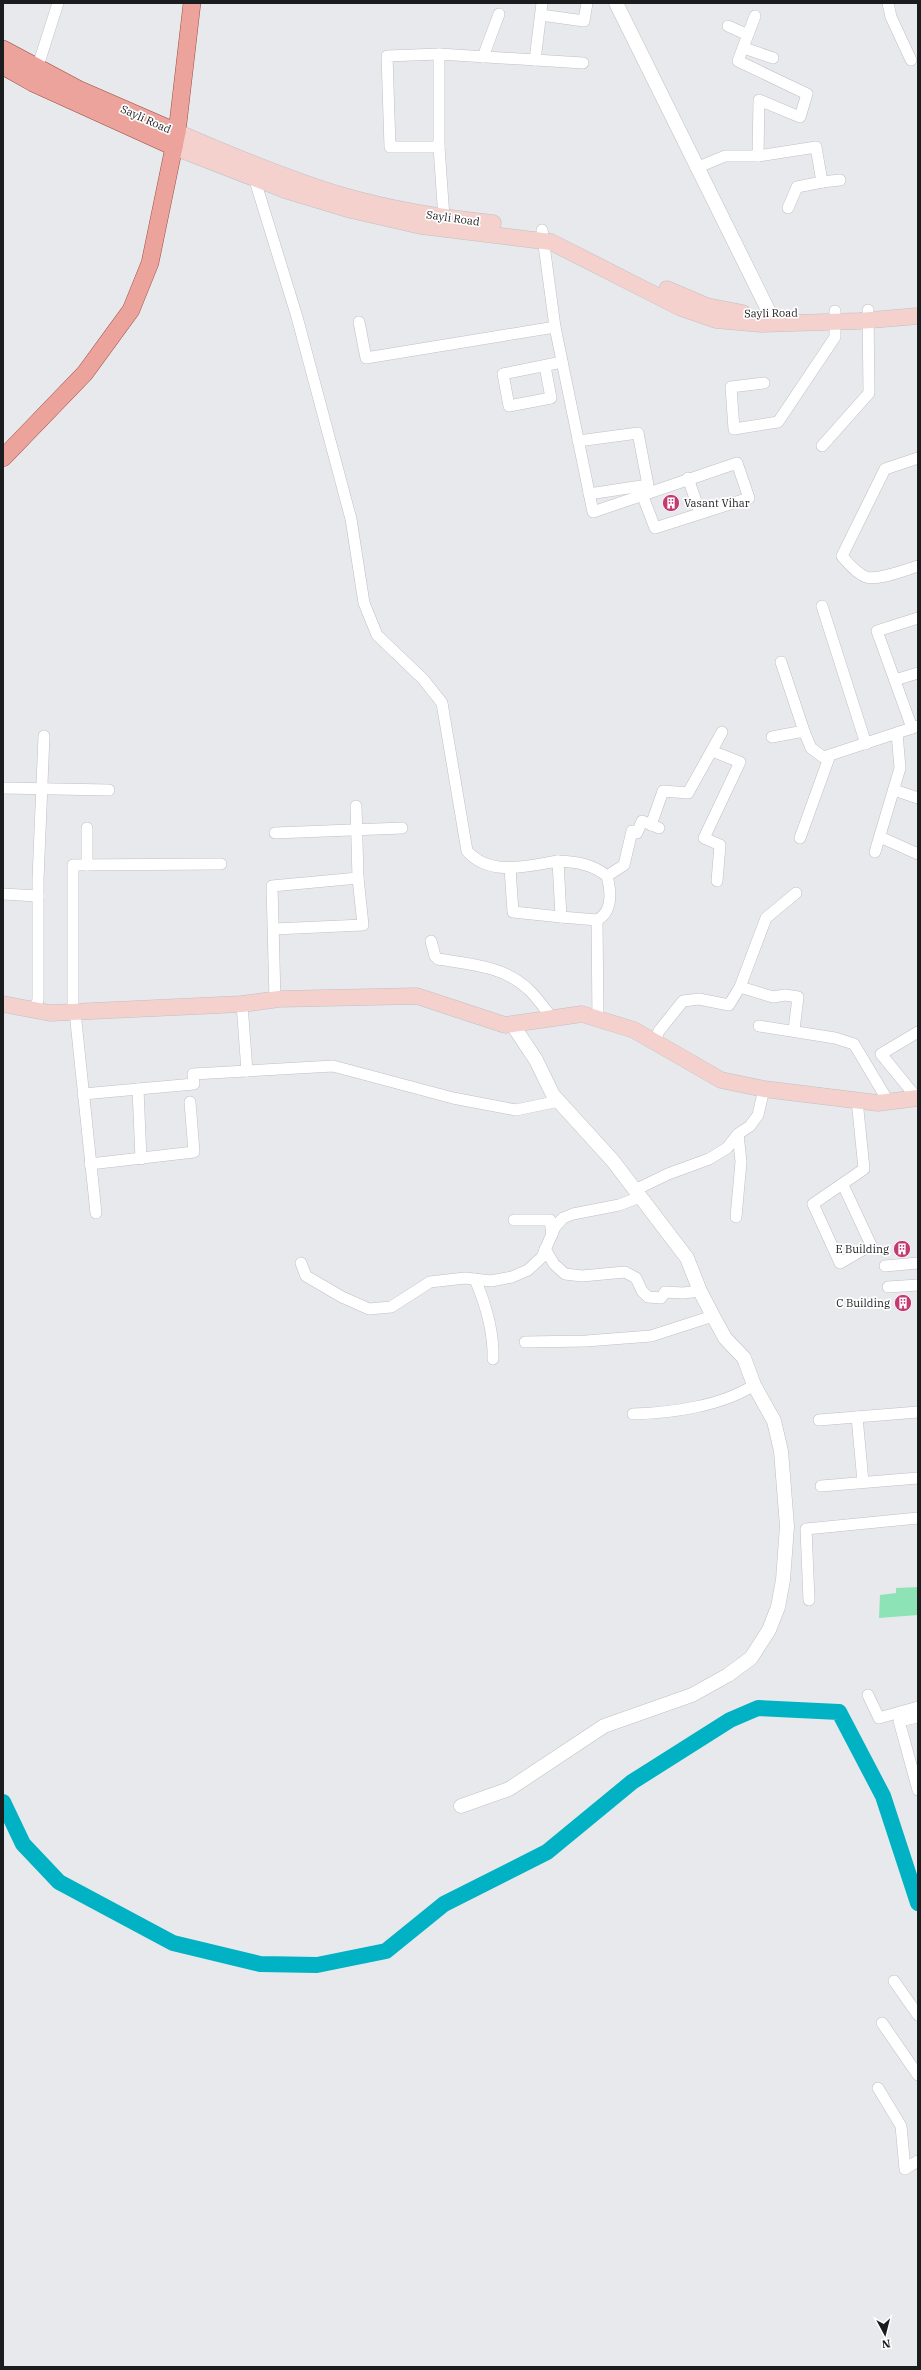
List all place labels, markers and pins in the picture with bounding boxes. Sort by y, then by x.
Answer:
building icon: Vasant Vihar [661,493,681,513]
place label: Vasant Vihar [684,496,750,510]
building icon: E Building [892,1239,912,1259]
place label: E Building [835,1242,889,1256]
building icon: C Building [893,1293,913,1313]
place label: C Building [836,1296,890,1310]

